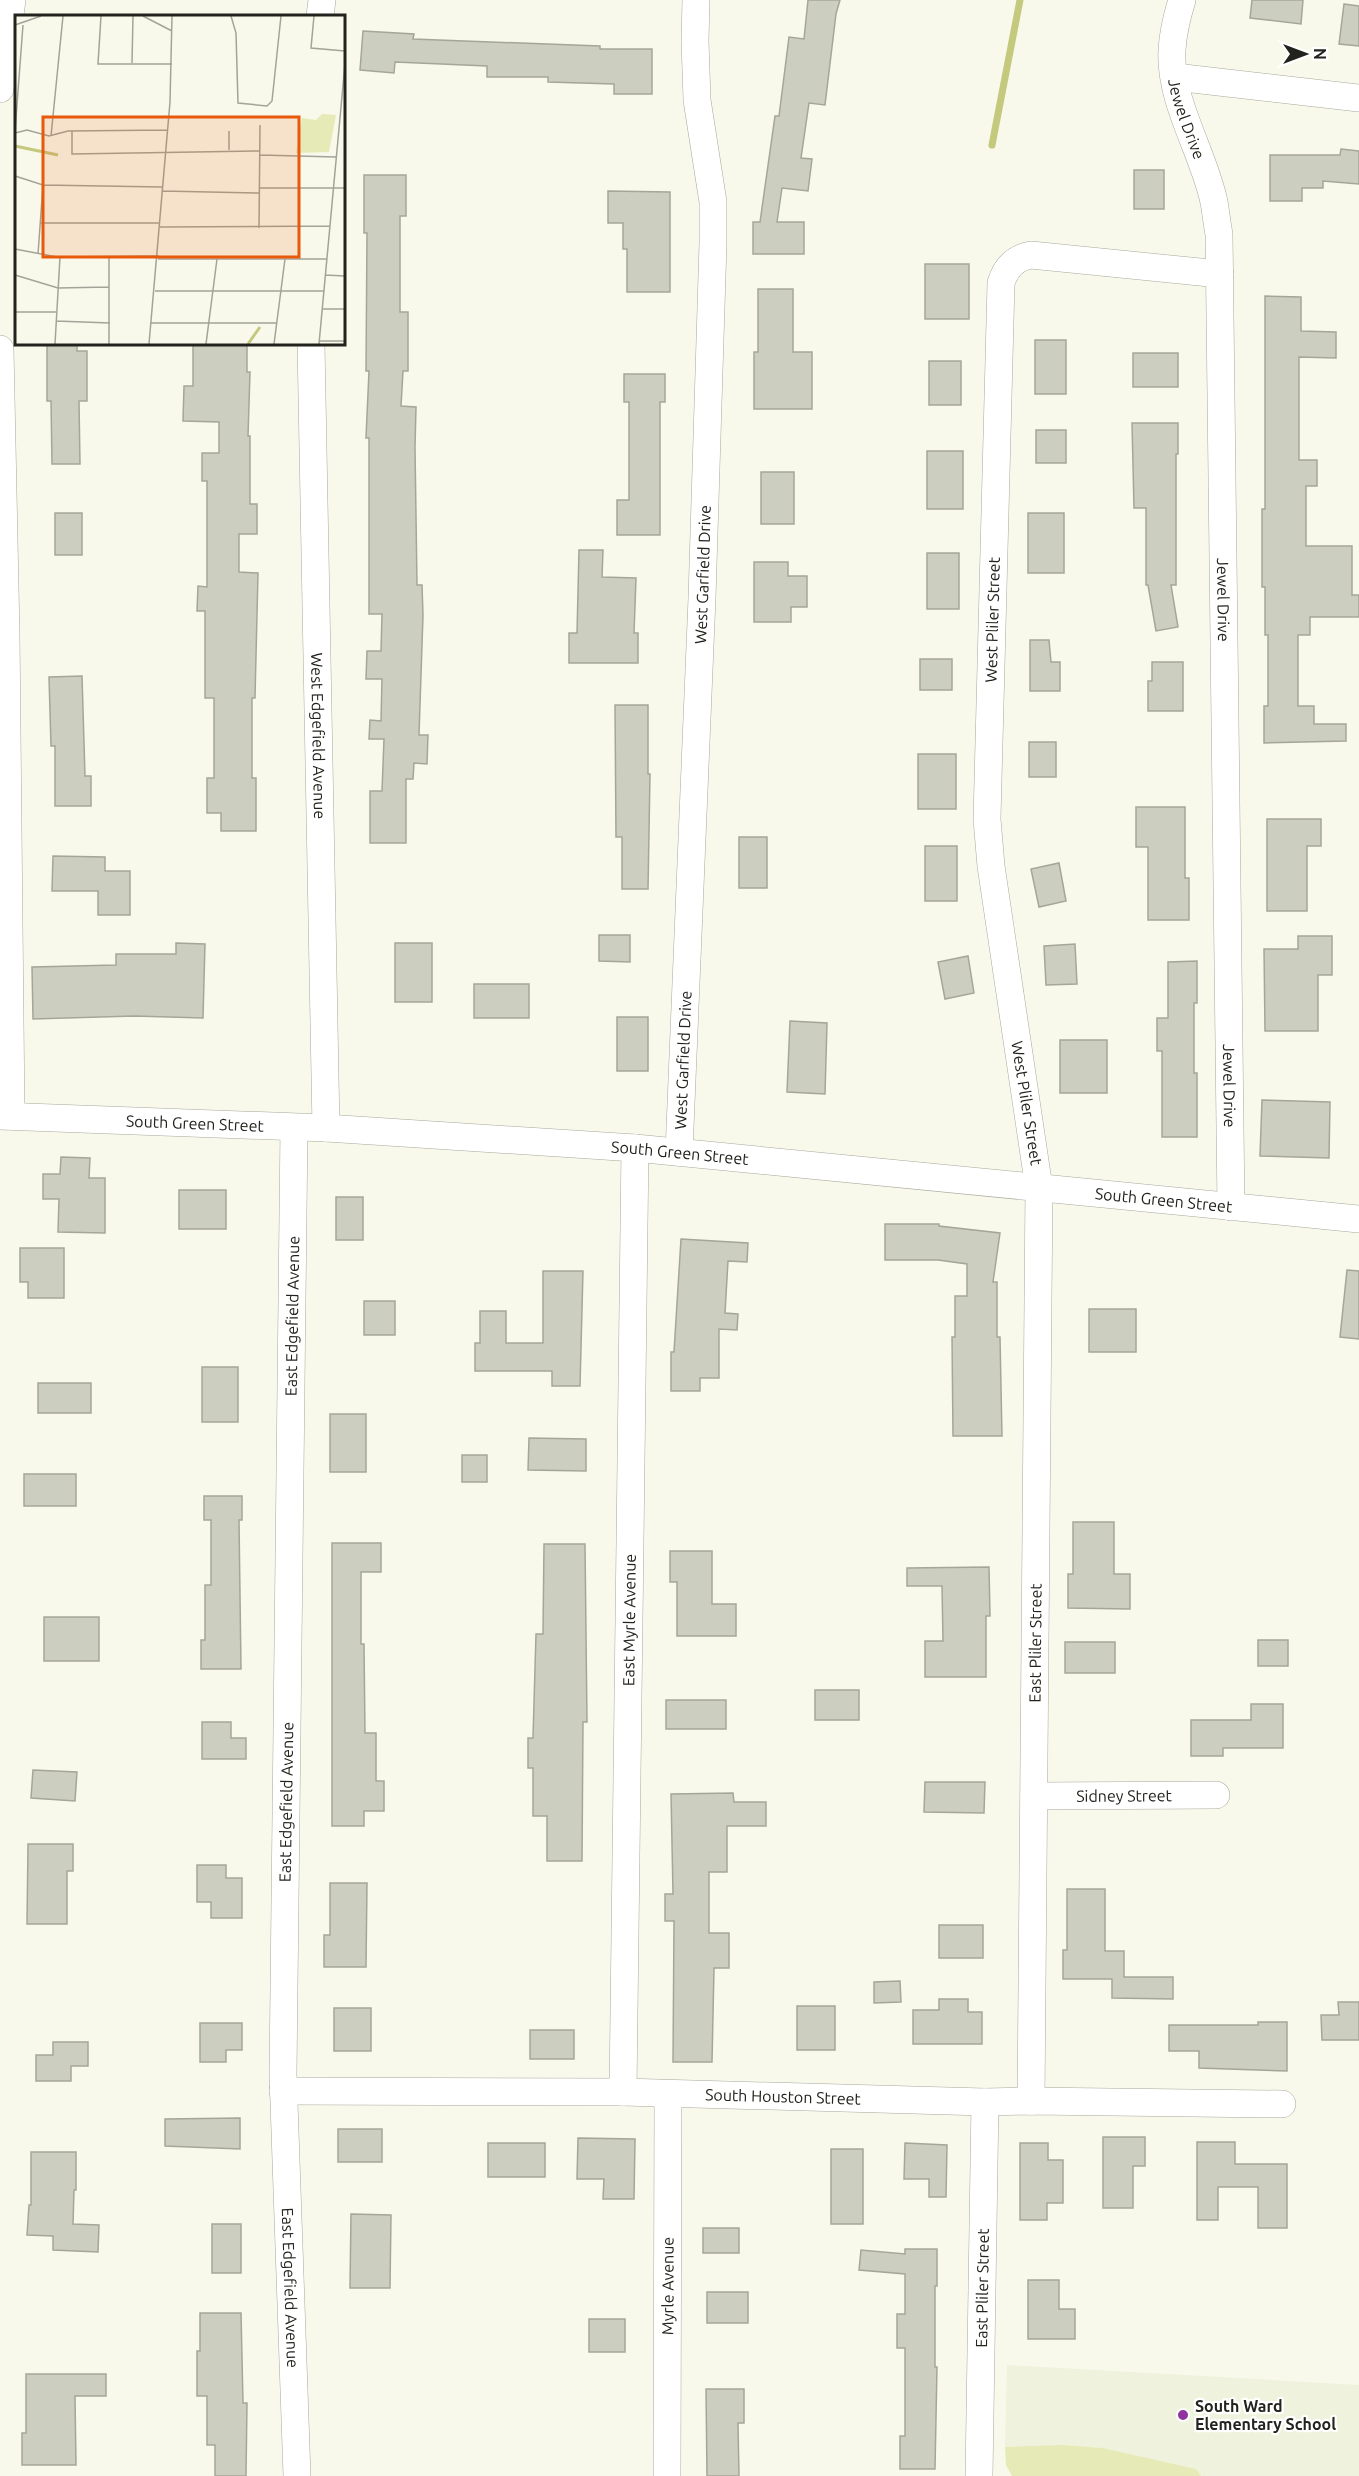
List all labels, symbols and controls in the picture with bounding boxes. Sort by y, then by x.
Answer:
inset map [15,15,345,345]
north arrow [1275,24,1335,84]
text: N [1311,48,1329,60]
street label: Jewel Drive [1165,77,1209,162]
street label: West Garfield Drive [691,505,714,644]
street label: West Pliler Street [982,556,1003,683]
street label: Jewel Drive [1214,558,1233,642]
street label: West Edgefield Avenue [308,652,329,819]
street label: West Garfield Drive [671,990,695,1130]
street label: West Pliler Street [1008,1040,1046,1167]
street label: Jewel Drive [1220,1044,1239,1128]
street label: South Green Street [126,1112,265,1135]
street label: South Green Street [611,1137,750,1168]
street label: South Green Street [1094,1184,1234,1216]
street label: East Edgefield Avenue [282,1236,302,1396]
street label: East Myrle Avenue [619,1554,639,1686]
street label: East Pliler Street [1025,1583,1045,1703]
street label: East Edgefield Avenue [276,1722,296,1882]
street label: Sidney Street [1076,1786,1173,1805]
street label: South Houston Street [705,2085,862,2108]
street label: East Edgefield Avenue [279,2207,302,2368]
street label: East Pliler Street [972,2228,992,2348]
street label: Myrle Avenue [658,2237,677,2335]
place label: South Ward Elementary School [1195,2397,1336,2433]
marker: South Ward Elementary School [1176,2408,1190,2422]

